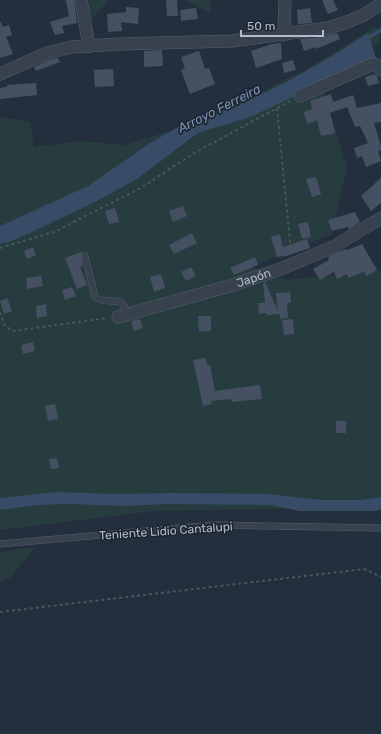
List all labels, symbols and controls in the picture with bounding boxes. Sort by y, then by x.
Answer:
scale bar [241,12,323,38]
text: 50 m [247,19,275,33]
water label: Arroyo Ferreira [174,81,263,136]
street label: Japón [234,266,273,290]
street label: Teniente Lidio Cantalupi [99,519,233,543]

